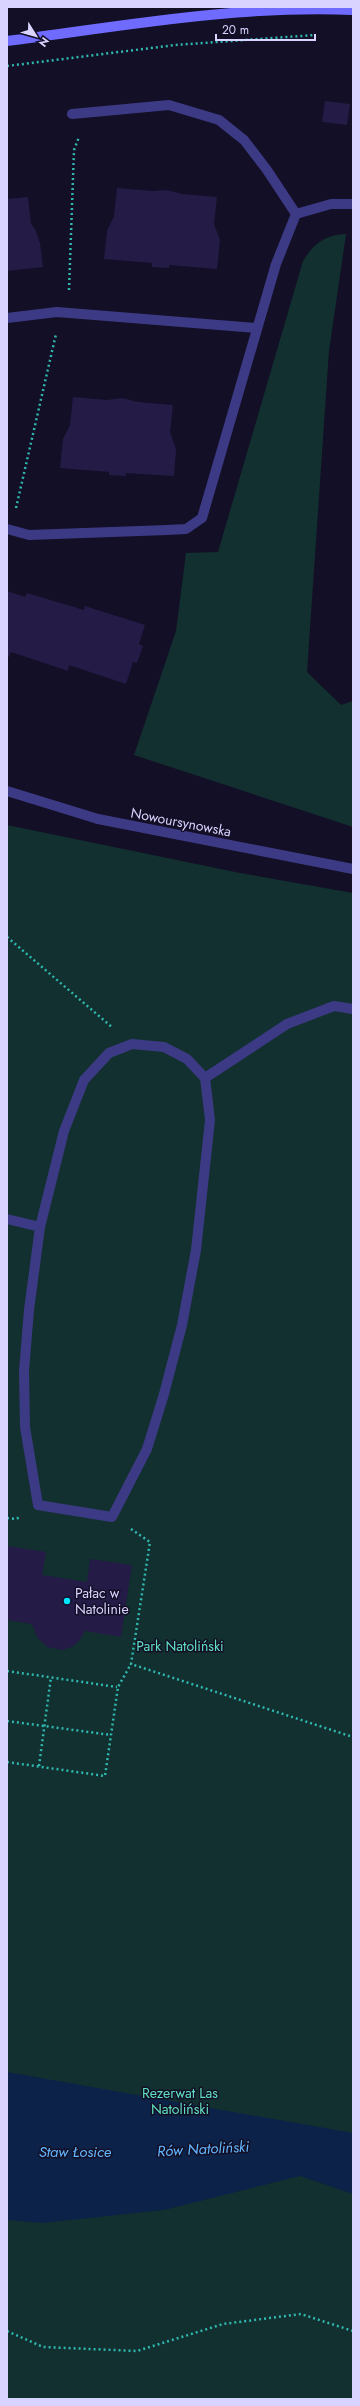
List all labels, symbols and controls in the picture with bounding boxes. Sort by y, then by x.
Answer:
north arrow [16,16,56,56]
scale bar [216,16,315,42]
text: 20 m [222,21,249,39]
text: N [35,34,53,50]
street label: Nowoursynowska [129,802,233,842]
place label: Pałac w Natolinie [75,1583,129,1619]
marker: Pałac w Natolinie [62,1596,72,1606]
park label: Park Natoliński [136,1636,224,1656]
park label: Rezerwat Las Natoliński [142,2083,218,2119]
water label: Rów Natoliński [156,2136,250,2162]
water label: Staw Łosice [39,2141,112,2163]

